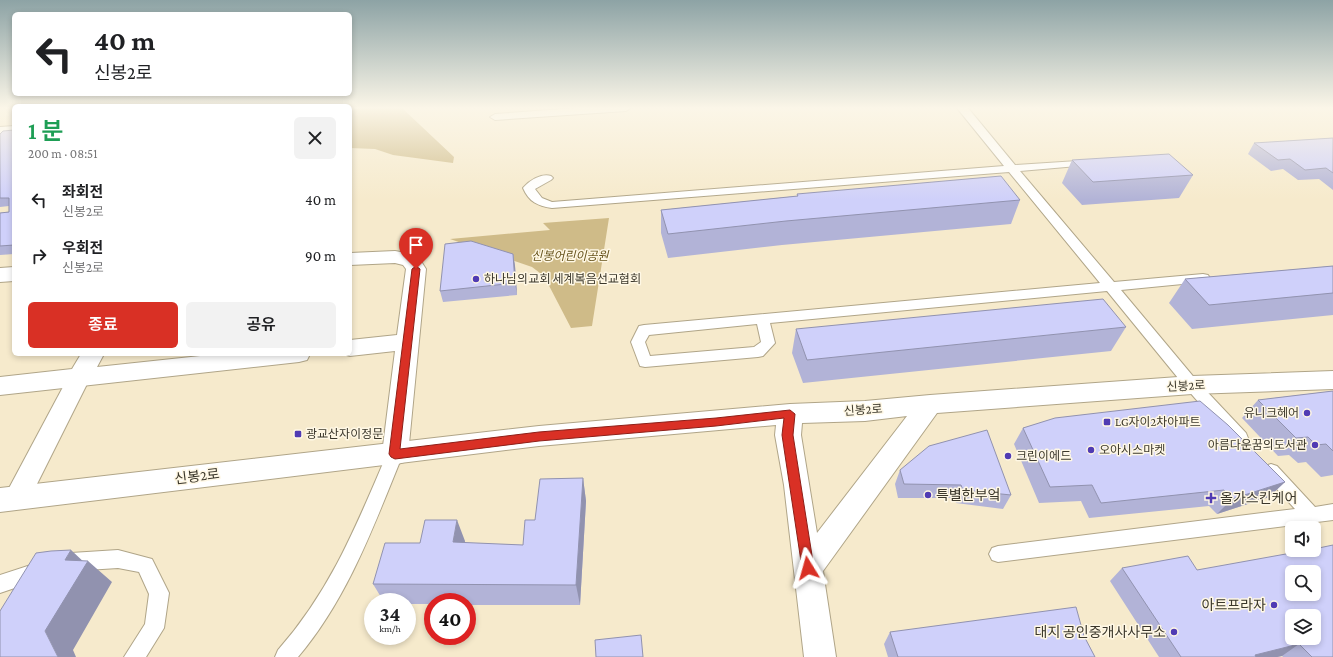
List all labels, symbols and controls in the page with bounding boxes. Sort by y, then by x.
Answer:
text: 40 m [94,25,155,56]
icon: left [28,28,80,80]
text: 신봉2로 [94,63,152,83]
text: 1 분 [28,117,63,144]
button: close [294,117,336,159]
text: 200 m · 08:51 [28,146,97,161]
text: 좌회전 [62,184,103,200]
icon: left [28,189,50,211]
text: 40 m [305,192,336,208]
text: 신봉2로 [62,204,104,219]
pin [399,228,433,269]
icon: arrive [405,234,427,256]
text: 우회전 [62,240,103,256]
icon: right [28,245,50,267]
text: 90 m [305,248,336,264]
park label: 신봉어린이공원 [531,249,610,263]
text: 신봉2로 [62,260,104,275]
place label: 하나님의교회 세계복음선교협회 [484,272,641,286]
marker: 하나님의교회 세계복음선교협회 [471,274,481,284]
button: 종료 [28,302,178,348]
button: 공유 [186,302,336,348]
street label: 신봉2로 [1166,378,1206,394]
street label: 신봉2로 [843,402,883,418]
place label: 유니크헤어 [1244,406,1299,420]
marker: 유니크헤어 [1302,408,1312,418]
place label: LG자이2차아파트 [1115,415,1200,429]
marker: LG자이2차아파트 [1102,417,1112,427]
place label: 광교산자이정문 [306,427,383,441]
marker: 광교산자이정문 [293,429,303,439]
place label: 아름다운꿈의도서관 [1208,438,1307,452]
marker: 아름다운꿈의도서관 [1310,440,1320,450]
place label: 오아시스마켓 [1099,443,1165,457]
marker: 오아시스마켓 [1086,445,1096,455]
place label: 크린이에드 [1016,449,1071,463]
marker: 크린이에드 [1003,451,1013,461]
street label: 신봉2로 [174,465,221,487]
place label: 특별한부엌 [936,487,1000,503]
marker: 특별한부엌 [923,490,933,500]
place label: 올가스킨케어 [1220,490,1297,506]
marker: 올가스킨케어 [1205,492,1217,504]
map controls [1285,521,1321,645]
button: sound [1285,521,1321,557]
position arrow [787,547,829,589]
button: search [1285,565,1321,601]
speed limit sign: 40 [424,593,476,645]
place label: 아트프라자 [1202,597,1266,613]
marker: 아트프라자 [1269,600,1279,610]
text: 34 [380,603,400,625]
button: layers [1285,609,1321,645]
text: km/h [379,623,401,634]
place label: 대지 공인중개사사무소 [1035,624,1166,640]
marker: 대지 공인중개사사무소 [1169,627,1179,637]

